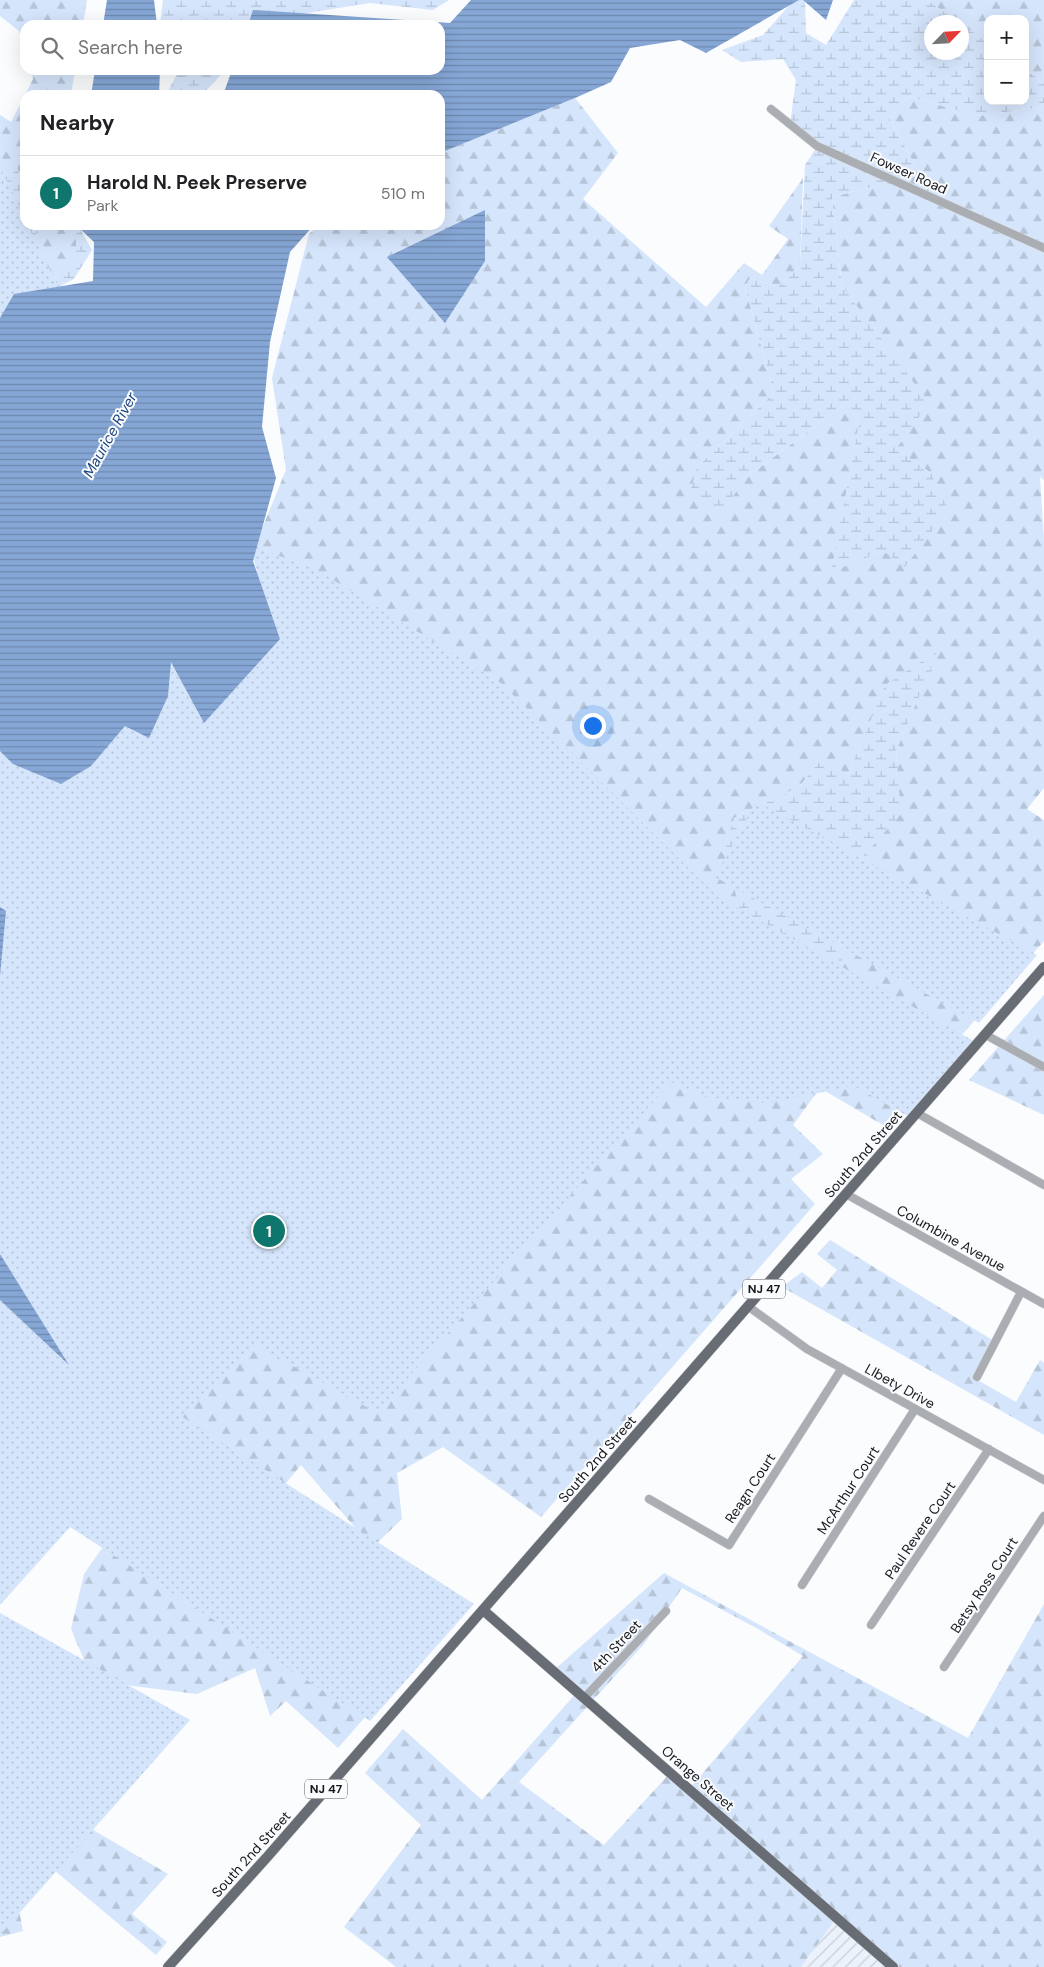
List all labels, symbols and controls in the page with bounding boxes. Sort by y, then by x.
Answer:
north arrow [924,15,969,60]
map controls [984,15,1029,105]
button: + [984,15,1029,60]
search box [20,20,445,75]
icon: search [38,34,66,62]
text: Search here [78,35,183,60]
button: − [984,60,1029,105]
text: Nearby [40,109,114,137]
street label: Fowser Road [868,148,950,198]
text: Harold N. Peek Preserve [87,170,307,195]
text: 1 [53,183,59,204]
text: 510 m [381,183,425,204]
text: Park [87,195,119,216]
water label: Maurice River [78,388,142,481]
your location [580,713,606,739]
street label: South 2nd Street [820,1107,906,1201]
street label: Columbine Avenue [894,1201,1008,1275]
pin: 1 [253,1212,285,1250]
road number: NJ 47 [743,1280,785,1298]
street label: LIbety Drive [862,1359,938,1413]
street label: South 2nd Street [554,1412,640,1506]
street label: McArthur Court [813,1442,883,1538]
street label: Reagn Court [721,1450,779,1526]
street label: Paul Revere Court [881,1478,959,1582]
street label: Betsy Ross Court [946,1534,1022,1636]
street label: 4th Street [587,1616,645,1676]
street label: Orange Street [658,1742,738,1814]
road number: NJ 47 [305,1780,347,1798]
street label: South 2nd Street [208,1807,294,1901]

